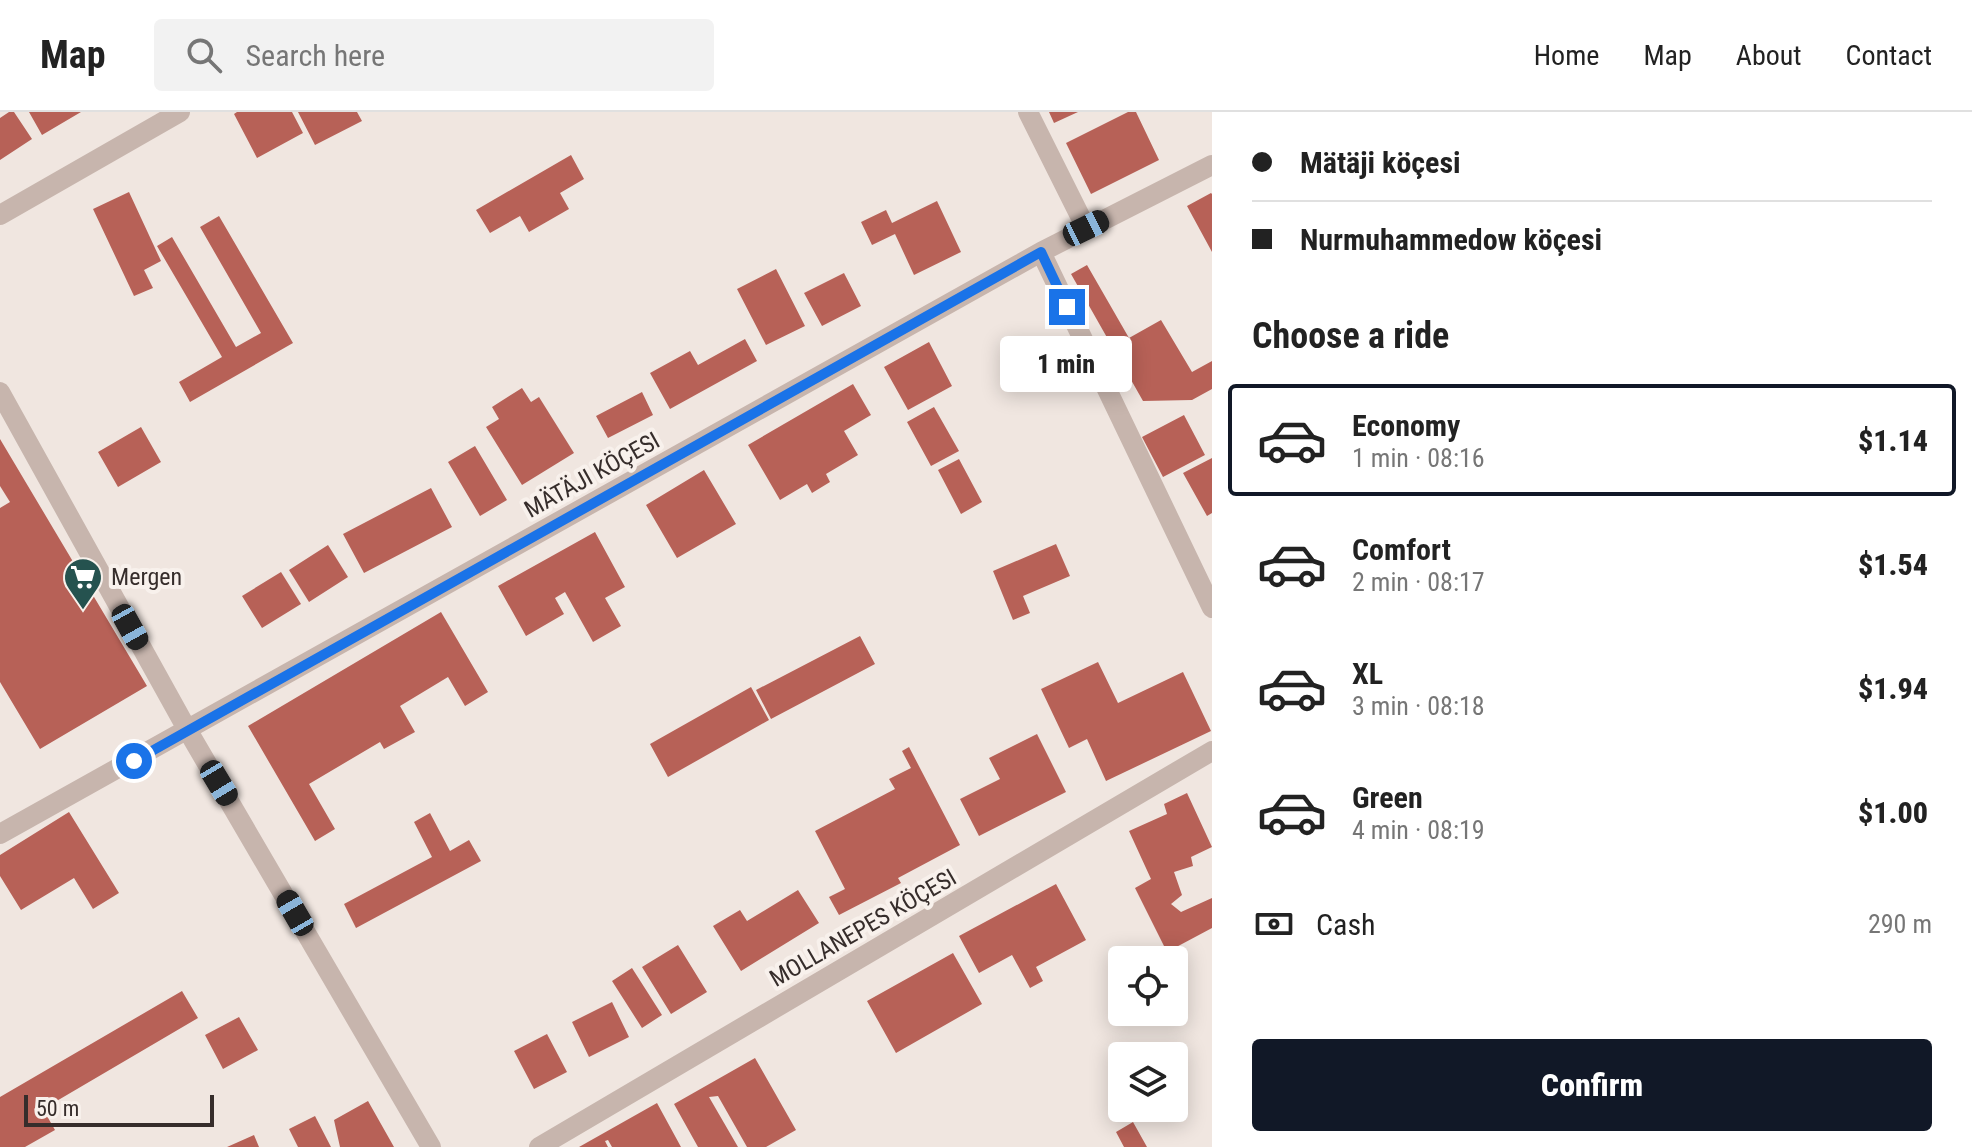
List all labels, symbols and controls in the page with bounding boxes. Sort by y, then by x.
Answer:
search box [154,19,714,91]
text: Map [40,33,106,77]
icon: search [182,33,226,77]
text: Search here [246,38,385,73]
text: Home [1534,39,1599,72]
text: Map [1643,39,1692,72]
text: About [1736,39,1802,72]
text: Contact [1846,39,1932,72]
text: Mätäji köçesi [1300,145,1461,180]
car [1059,207,1113,249]
text: Nurmuhammedow köçesi [1300,222,1602,257]
route end [1049,289,1085,325]
text: Choose a ride [1252,315,1449,357]
callout: 1 min [1001,335,1133,391]
text: 1 min [1037,349,1095,379]
icon: car [1256,404,1328,476]
text: Economy [1352,408,1460,443]
text: $1.14 [1858,423,1928,458]
street label: MÄTÄJI KÖÇESI [519,426,665,524]
text: 1 min · 08:16 [1352,443,1485,473]
icon: car [1256,528,1328,600]
text: Comfort [1352,532,1451,567]
text: $1.54 [1858,547,1928,582]
supermarket icon: Mergen [62,556,104,611]
place label: Mergen [111,563,182,591]
text: 2 min · 08:17 [1352,567,1485,597]
car [108,600,152,654]
icon: car [1256,652,1328,724]
text: XL [1352,656,1383,691]
text: $1.94 [1858,671,1928,706]
text: 3 min · 08:18 [1352,691,1485,721]
route start [116,743,152,779]
car [196,756,242,810]
icon: car [1256,776,1328,848]
text: Green [1352,780,1423,815]
text: $1.00 [1858,795,1928,830]
text: 4 min · 08:19 [1352,815,1485,845]
street label: MOLLANEPES KÖÇESI [765,863,961,993]
car [273,886,317,940]
icon: cash [1252,902,1296,946]
text: Cash [1316,907,1376,942]
text: 290 m [1868,909,1932,939]
map controls [1108,946,1188,1122]
button: locate [1108,946,1188,1026]
button: Confirm [1252,1039,1932,1131]
button: layers [1108,1042,1188,1122]
scale bar [24,1091,214,1127]
text: 50 m [36,1096,79,1121]

